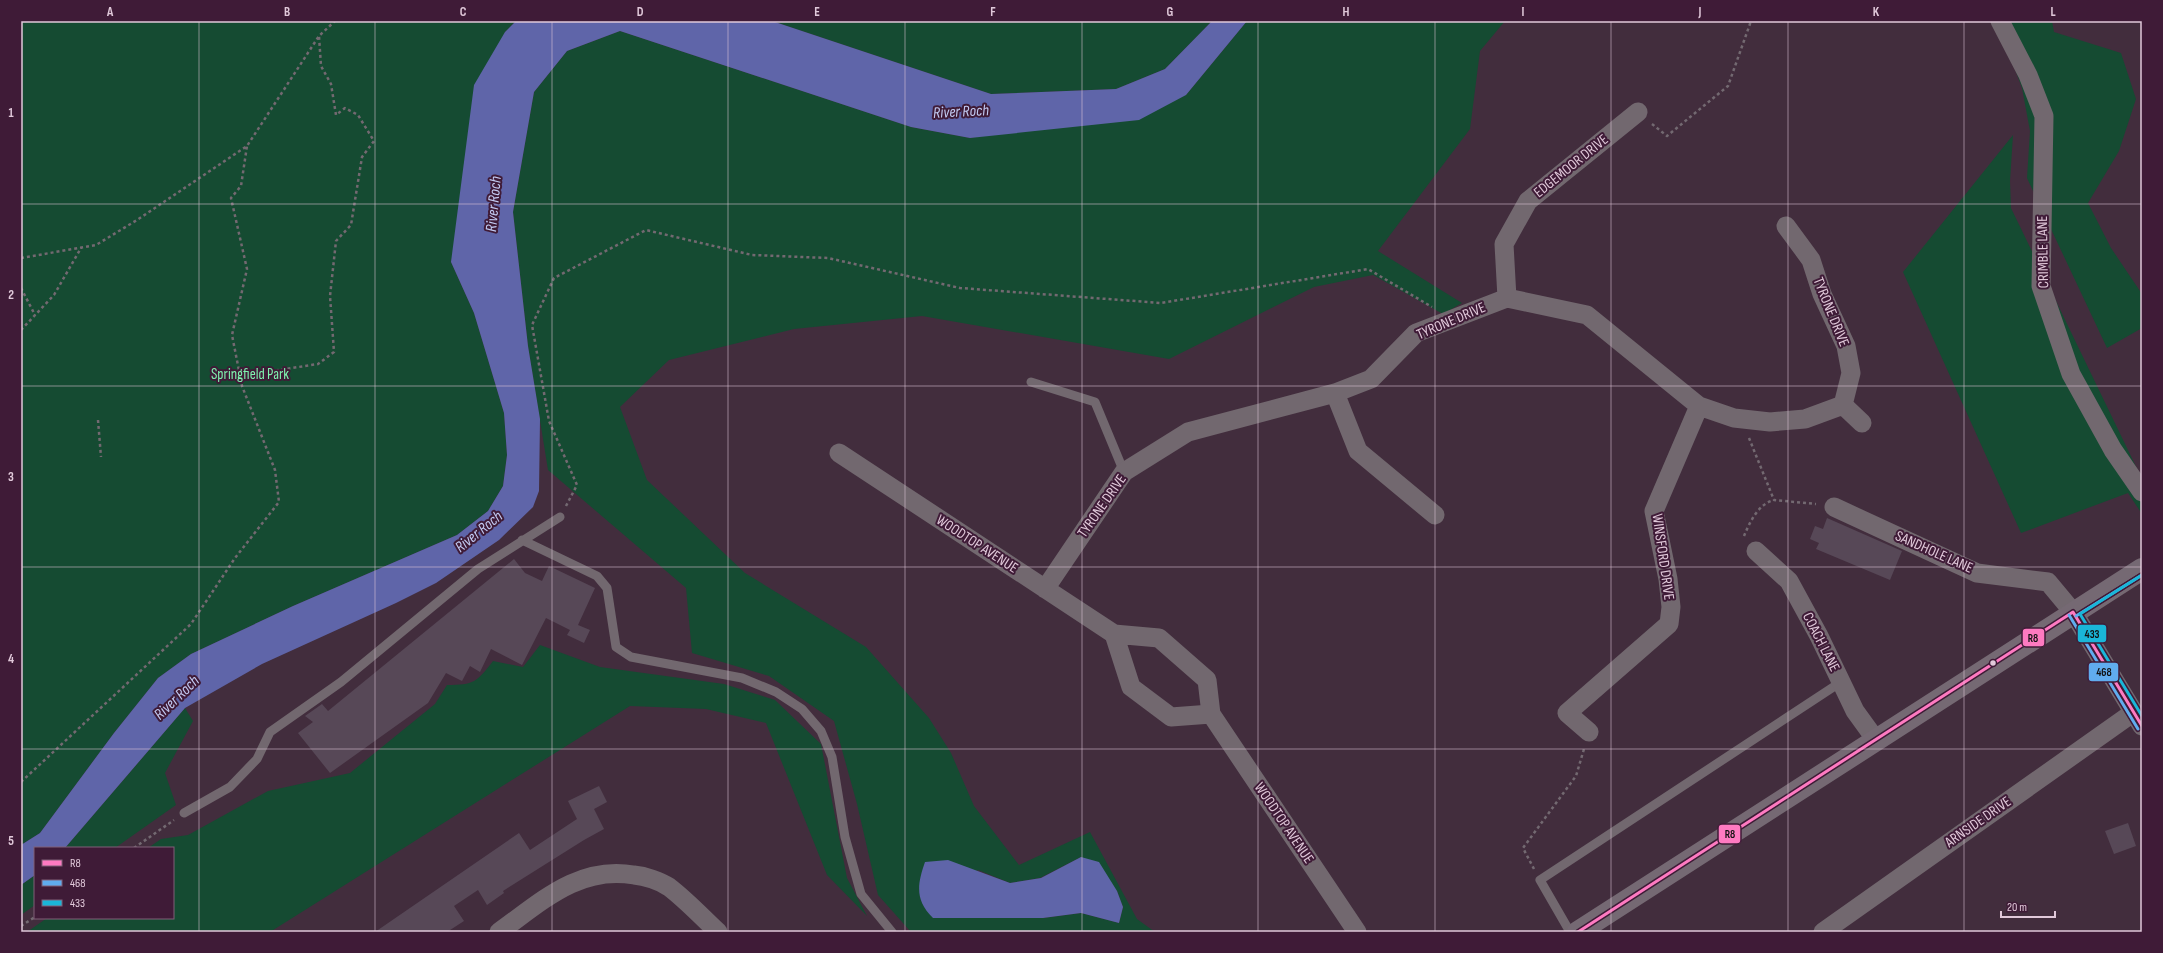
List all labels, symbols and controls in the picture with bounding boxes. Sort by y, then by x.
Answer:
text: A [106,4,114,20]
text: B [284,4,290,20]
text: C [460,4,467,20]
text: D [637,4,644,20]
text: E [814,4,820,20]
text: F [990,4,996,20]
text: G [1167,4,1174,20]
text: H [1343,4,1350,20]
text: I [1522,4,1525,20]
text: J [1698,4,1702,20]
text: K [1873,4,1880,20]
text: L [2050,4,2056,20]
water label: River Roch [933,101,990,123]
text: 1 [8,105,14,121]
street label: EDGEMOOR DRIVE [1530,130,1612,202]
water label: River Roch [482,175,506,233]
street label: CRIMBLE LANE [2033,215,2053,289]
street label: TYRONE DRIVE [1809,275,1853,349]
text: 2 [8,287,14,303]
street label: TYRONE DRIVE [1414,298,1488,344]
park label: Springfield Park [211,365,289,384]
text: 3 [8,469,14,485]
street label: TYRONE DRIVE [1073,471,1131,541]
water label: River Roch [451,507,507,557]
street label: WOODTOP AVENUE [933,511,1021,577]
street label: WINSFORD DRIVE [1648,513,1678,601]
street label: SANDHOLE LANE [1892,526,1976,578]
street label: COACH LANE [1798,609,1844,675]
line badge: 433 [2077,624,2107,643]
line badge: R8 [2022,628,2045,647]
text: 433 [2085,628,2100,641]
text: R8 [2028,632,2038,645]
text: 4 [8,651,14,667]
unlabelled marker [1988,658,1998,668]
line badge: 468 [2088,662,2119,682]
text: 468 [2096,666,2112,679]
water label: River Roch [150,672,204,724]
street label: WOODTOP AVENUE [1250,779,1318,867]
street label: ARNSIDE DRIVE [1940,792,2015,852]
line badge: R8 [1718,824,1741,844]
text: R8 [1725,828,1735,841]
text: 5 [8,833,14,849]
legend [34,847,174,919]
text: R8 [70,856,81,871]
text: 468 [70,876,86,891]
scale bar [2001,893,2055,919]
text: 433 [70,896,85,911]
text: 20 m [2007,900,2027,915]

